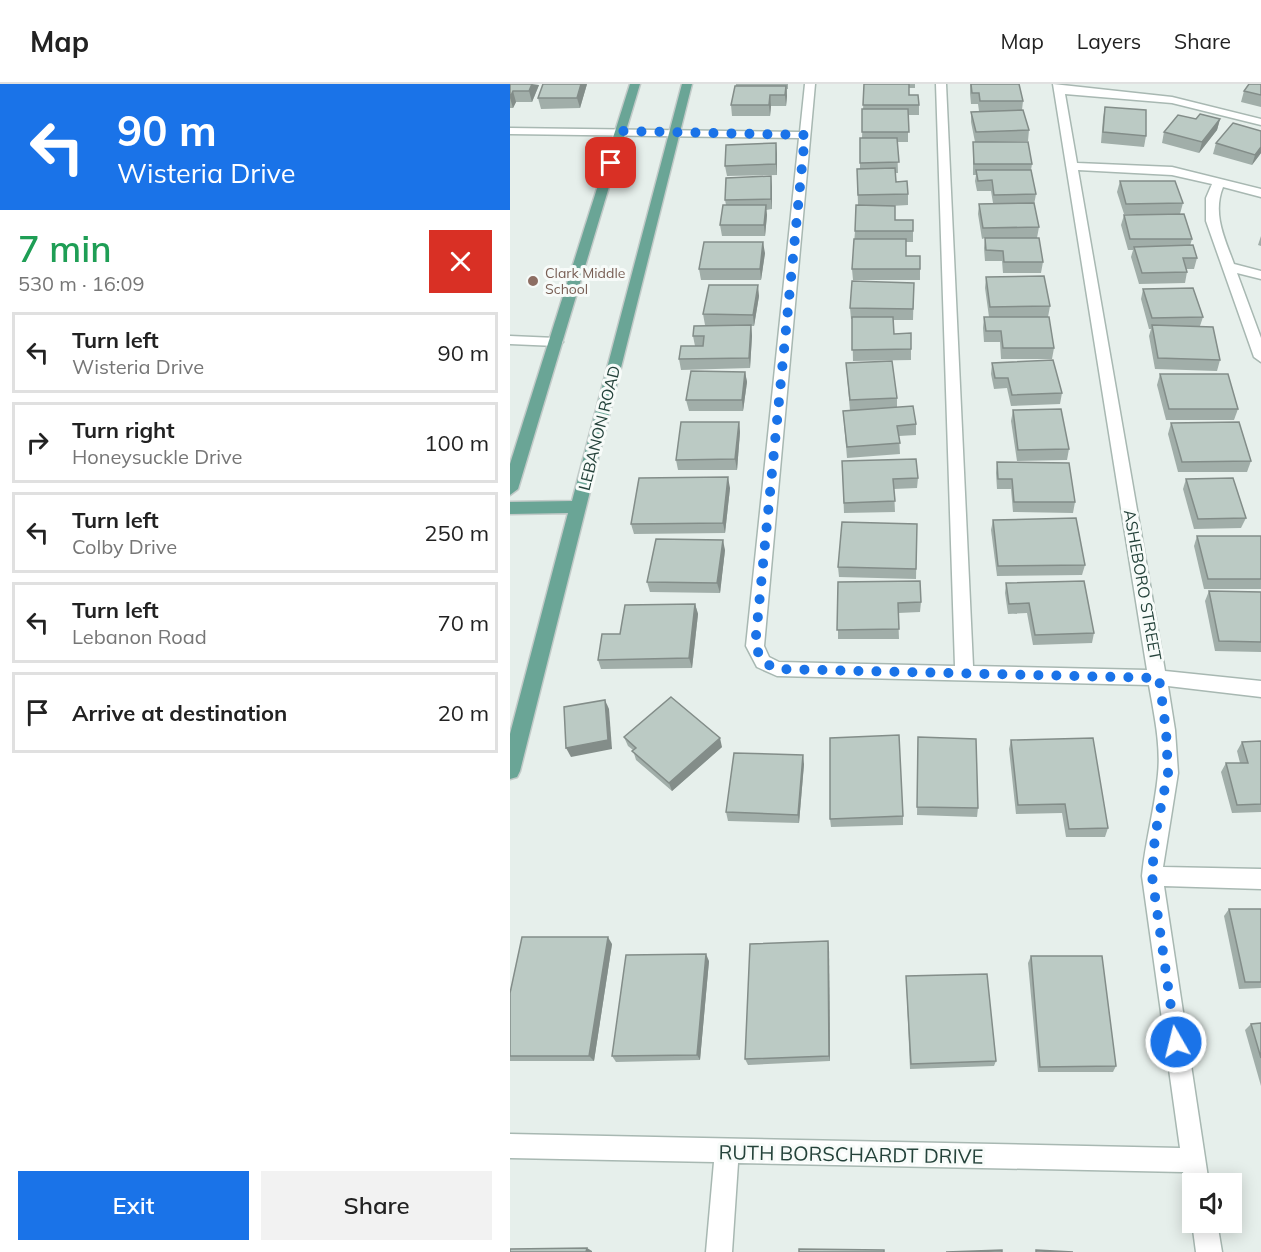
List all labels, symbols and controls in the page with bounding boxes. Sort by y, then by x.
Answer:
text: Map [30,24,89,59]
text: Map [1001,28,1044,54]
text: Layers [1077,28,1141,54]
text: Share [1174,28,1231,54]
text: 90 m [117,104,217,157]
icon: left [18,108,96,186]
pin [585,137,636,188]
icon: arrive [594,146,627,179]
text: Wisteria Drive [117,156,295,190]
text: 7 min [18,226,112,271]
button: close [429,230,492,293]
place label: Clark Middle School [545,264,625,298]
text: 530 m · 16:09 [18,271,144,296]
marker: Clark Middle School [526,274,540,288]
text: Turn left [72,326,159,354]
icon: left [21,336,54,369]
text: 90 m [438,339,489,367]
text: Wisteria Drive [72,354,204,379]
street label: LEBANON ROAD [574,364,624,492]
text: Turn right [72,416,175,444]
icon: right [21,426,54,459]
text: 100 m [424,429,489,457]
text: Honeysuckle Drive [72,444,242,469]
text: Turn left [72,506,159,534]
street label: ASHEBORO STREET [1120,508,1166,662]
icon: left [21,516,54,549]
text: 250 m [424,519,489,547]
text: Colby Drive [72,534,177,559]
text: Turn left [72,596,159,624]
icon: left [21,606,54,639]
text: 70 m [438,609,489,637]
text: Lebanon Road [72,624,207,649]
icon: arrive [21,696,54,729]
text: Arrive at destination [72,699,287,727]
text: 20 m [438,699,489,727]
position arrow [1144,1010,1208,1074]
street label: RUTH BORSCHARDT DRIVE [718,1139,984,1169]
button: Exit [18,1171,249,1240]
button: Share [261,1171,492,1240]
map controls [1182,1173,1242,1233]
button: sound [1182,1173,1242,1233]

